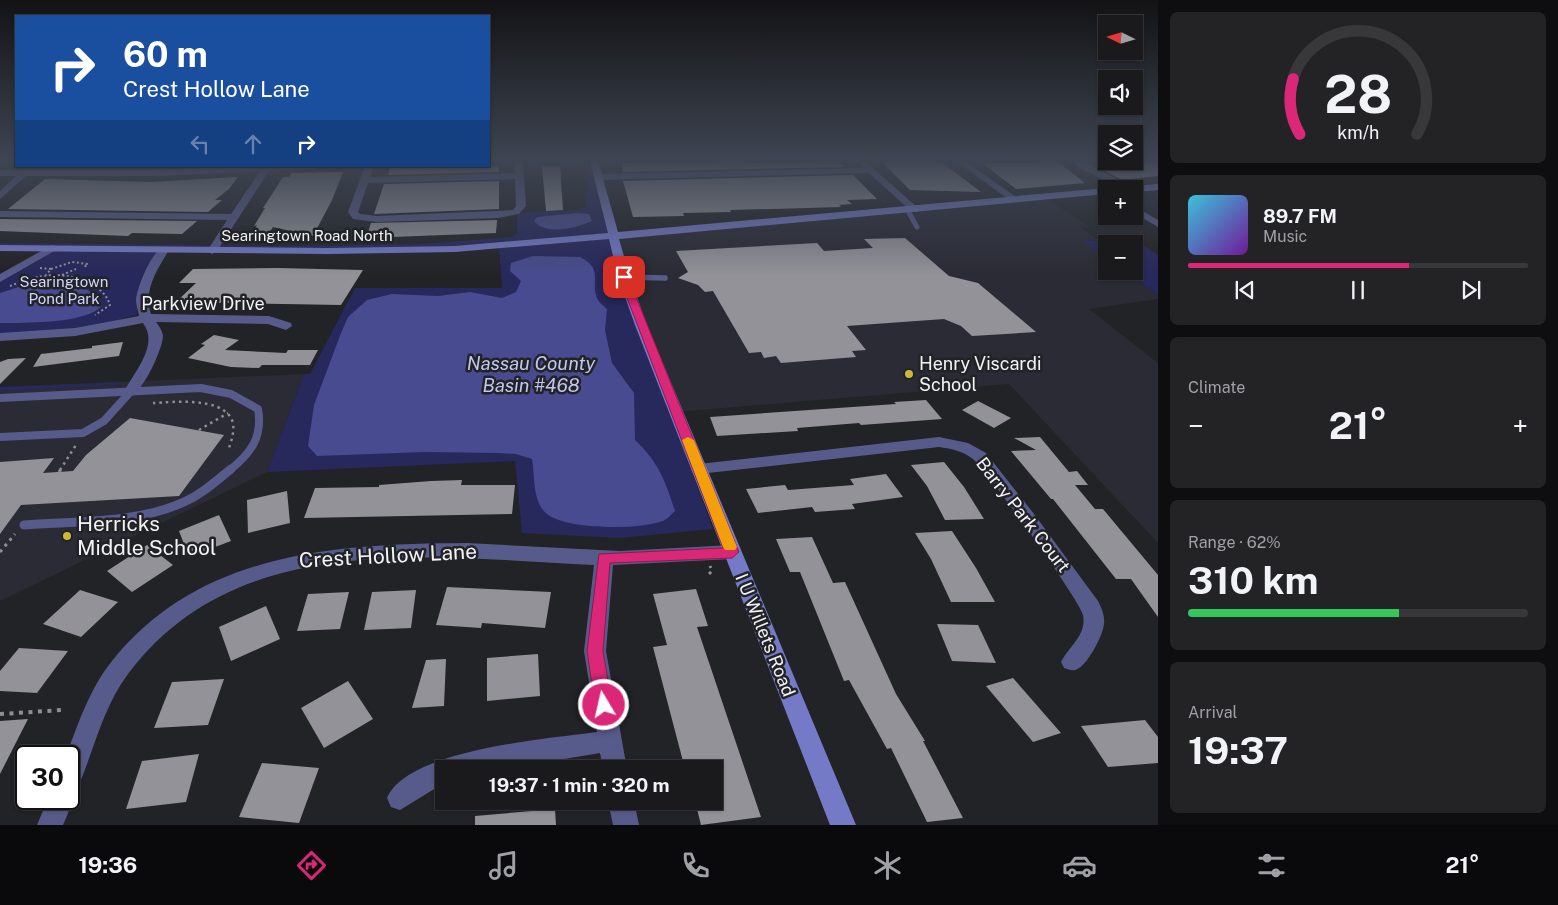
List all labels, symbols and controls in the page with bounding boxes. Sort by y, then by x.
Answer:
north arrow [1098,15,1142,60]
map controls [1098,15,1143,280]
text: 60 m [123,34,208,75]
icon: right [40,35,105,100]
text: 28 [1324,64,1392,125]
button: sound [1098,70,1143,115]
text: Crest Hollow Lane [123,76,310,102]
text: km/h [1337,122,1379,143]
button: layers [1098,125,1143,170]
icon: left [186,130,214,158]
icon: ahead [239,130,267,158]
icon: right [292,130,320,158]
button: + [1098,180,1143,225]
text: 89.7 FM [1263,205,1337,227]
street label: Searingtown Road North [221,227,393,244]
text: Music [1263,227,1307,246]
button: − [1098,235,1143,280]
pin [603,256,645,298]
icon: arrive [610,263,638,291]
park label: Searingtown Pond Park [20,273,108,307]
icon: previous [1231,276,1259,304]
icon: pause [1344,276,1372,304]
icon: next [1457,276,1485,304]
street label: Parkview Drive [141,293,265,314]
water label: Nassau County Basin #468 [467,352,595,396]
place label: Henry Viscardi School [919,353,1042,395]
marker: Henry Viscardi School [903,368,915,380]
text: Climate [1188,378,1245,397]
text: 21° [1329,403,1387,448]
text: − [1188,409,1204,442]
text: + [1512,409,1528,442]
street label: Barry Park Court [972,453,1075,576]
place label: Herricks Middle School [77,511,216,560]
marker: Herricks Middle School [61,530,73,542]
text: Range · 62% [1188,533,1281,552]
street label: Crest Hollow Lane [298,538,478,573]
text: 310 km [1188,558,1319,603]
street label: I U Willets Road [731,570,800,699]
position arrow [577,678,629,730]
text: Arrival [1188,703,1237,722]
text: 19:37 [1188,728,1288,773]
speed limit sign: 30 [15,745,80,810]
text: 19:37 · 1 min · 320 m [489,774,669,796]
icon: directions [294,848,329,883]
icon: music [486,848,521,883]
icon: phone [678,848,713,883]
icon: climate [870,848,905,883]
icon: car [1062,848,1097,883]
icon: filters [1254,848,1289,883]
text: 19:36 [78,852,137,878]
text: 21° [1446,852,1479,878]

